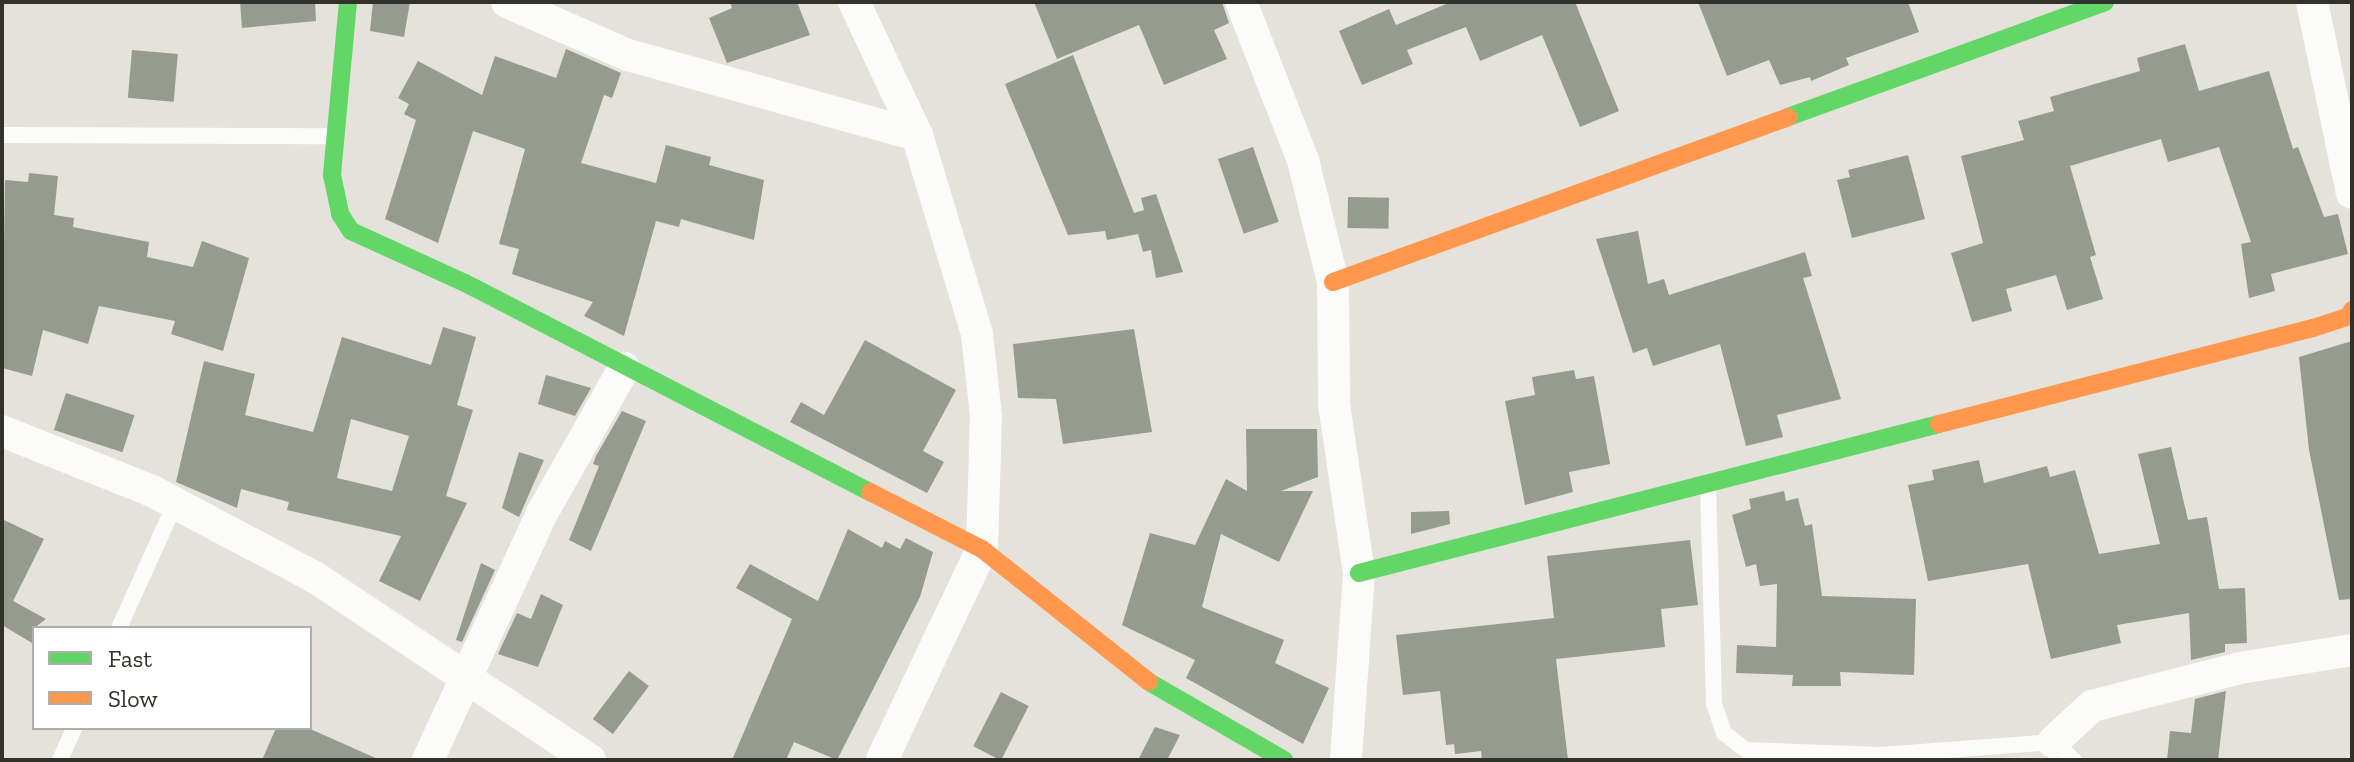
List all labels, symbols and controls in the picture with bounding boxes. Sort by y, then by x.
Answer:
legend [32,626,312,730]
text: Fast [108,644,152,673]
text: Slow [108,684,158,713]

